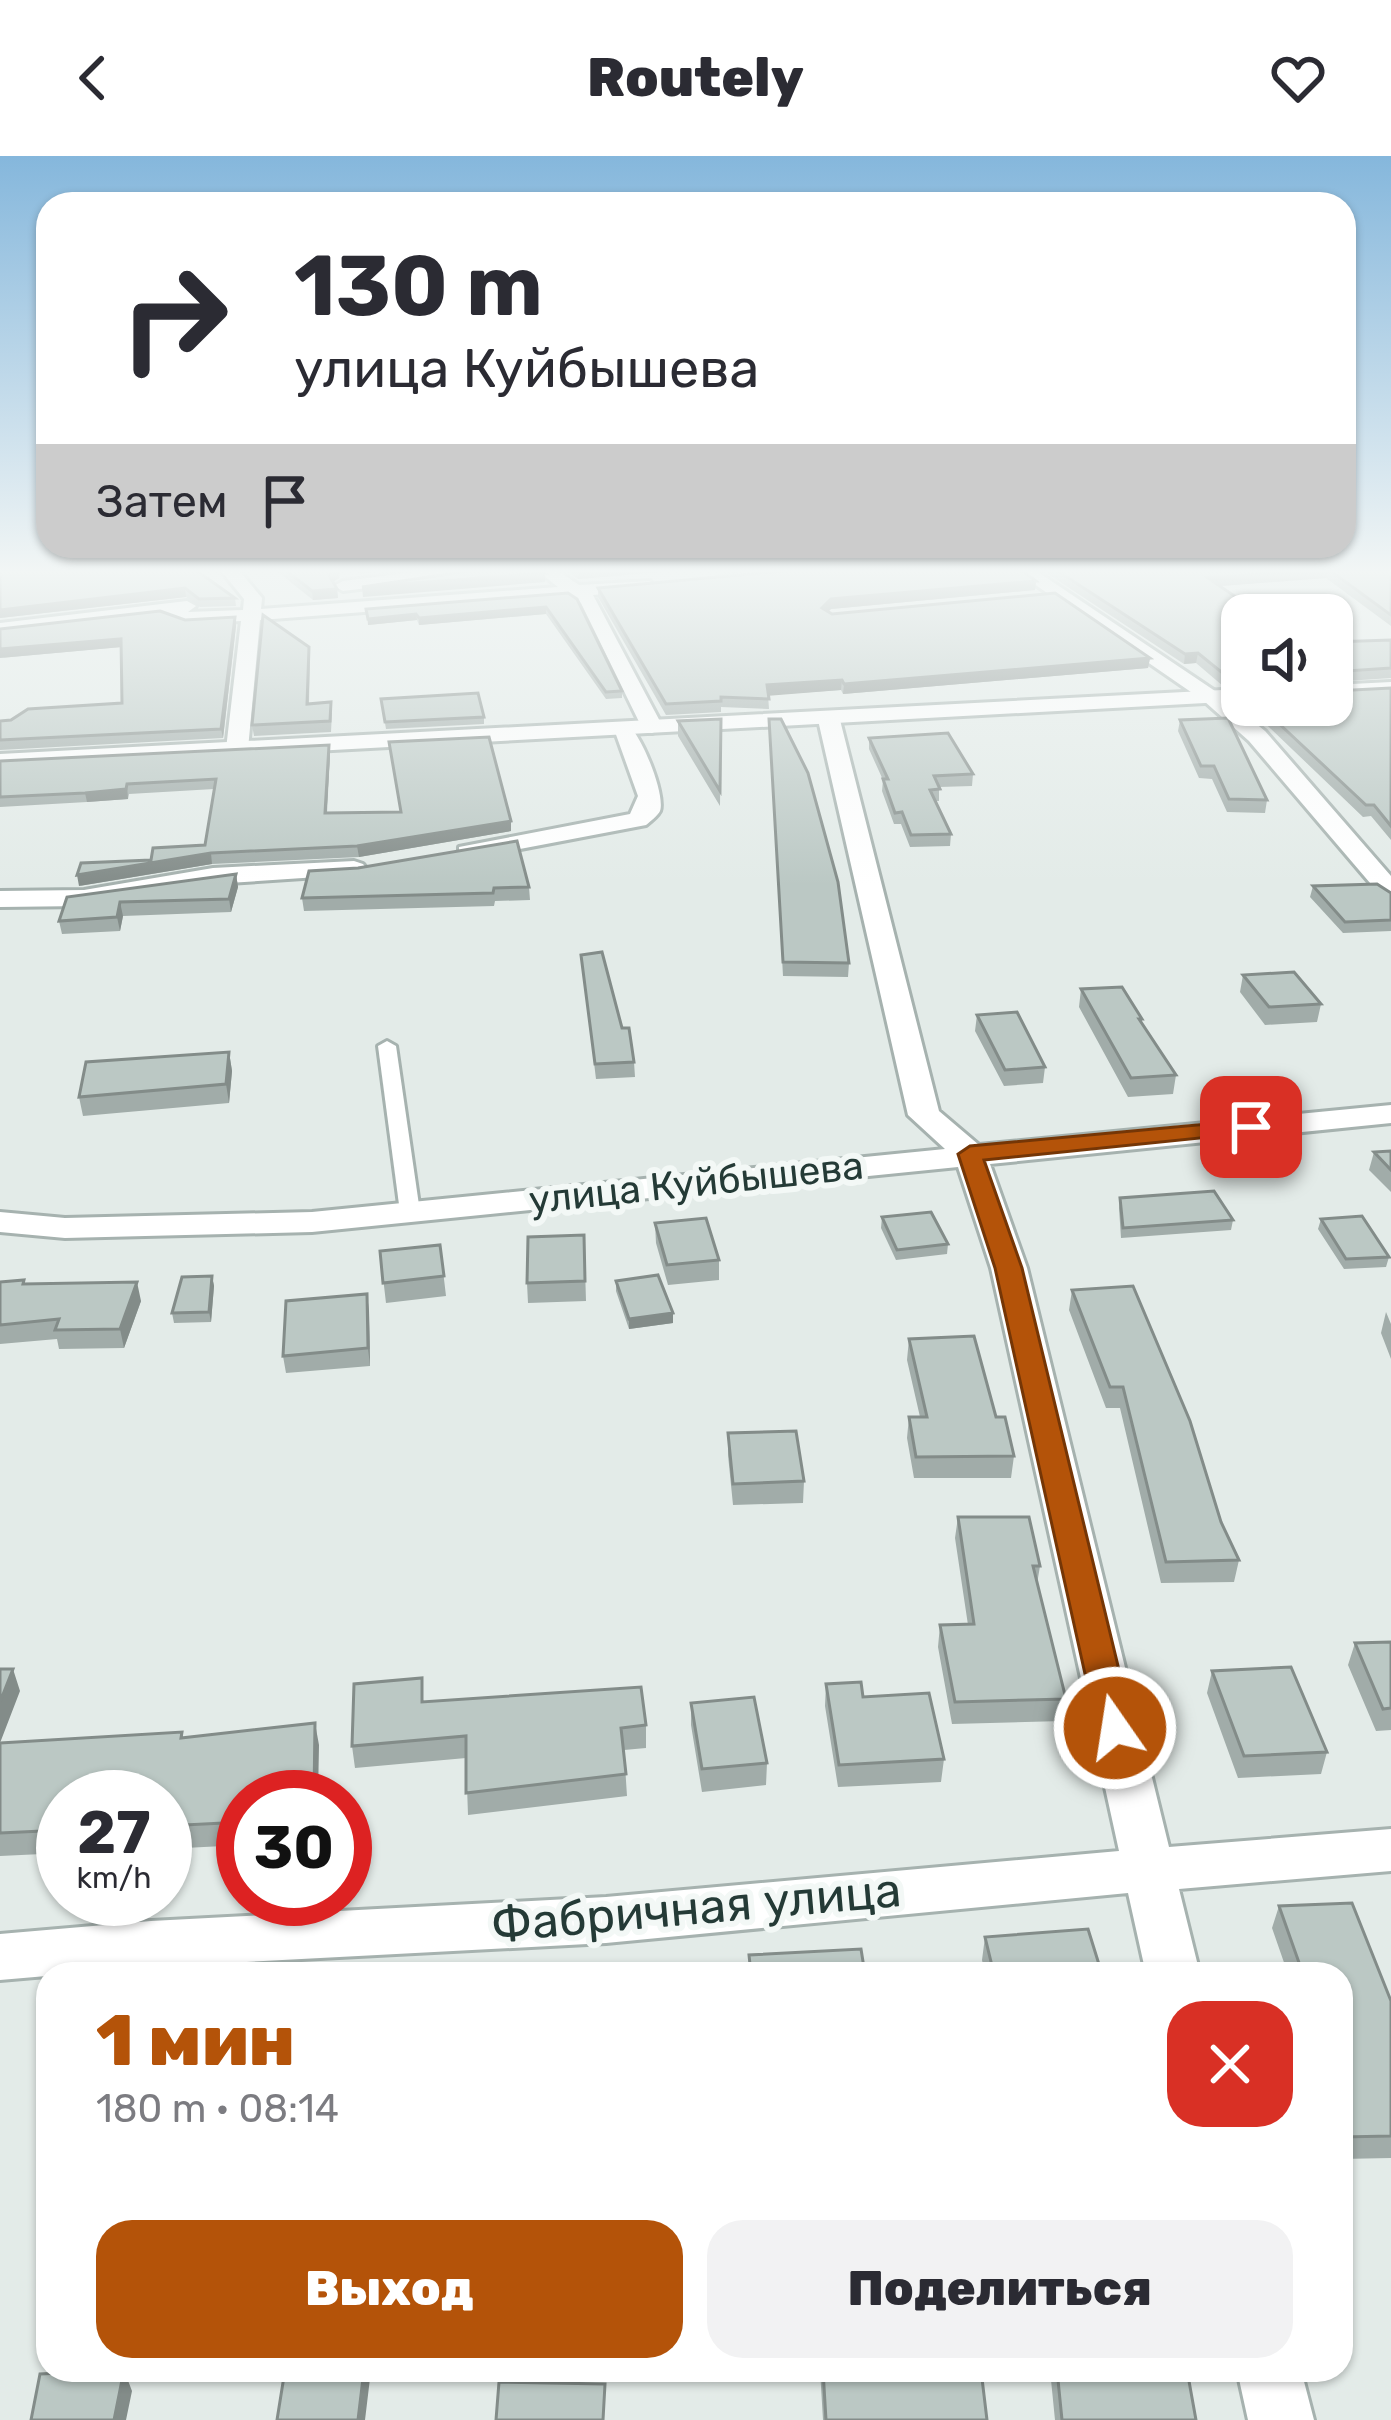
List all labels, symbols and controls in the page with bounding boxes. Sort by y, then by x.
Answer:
icon: back [60,45,126,111]
icon: heart [1265,45,1331,111]
text: Routely [587,46,804,110]
text: 130 m [294,236,543,336]
icon: right [96,240,252,396]
text: улица Куйбышева [294,337,759,401]
icon: arrive [252,468,318,534]
text: Затем [96,475,228,528]
map controls [1221,594,1353,726]
button: sound [1221,594,1353,726]
pin [1200,1076,1302,1178]
icon: arrive [1218,1094,1284,1160]
street label: улица Куйбышева [527,1143,866,1223]
position arrow [1052,1665,1178,1791]
speed limit sign: 30 [216,1770,372,1926]
text: 27 [77,1797,151,1868]
text: km/h [77,1860,151,1896]
street label: Фабричная улица [489,1861,903,1954]
text: 1 мин [96,1998,295,2083]
button: close [1167,2001,1293,2127]
text: 180 m · 08:14 [96,2086,339,2132]
button: Выход [96,2220,683,2358]
button: Поделиться [707,2220,1293,2358]

